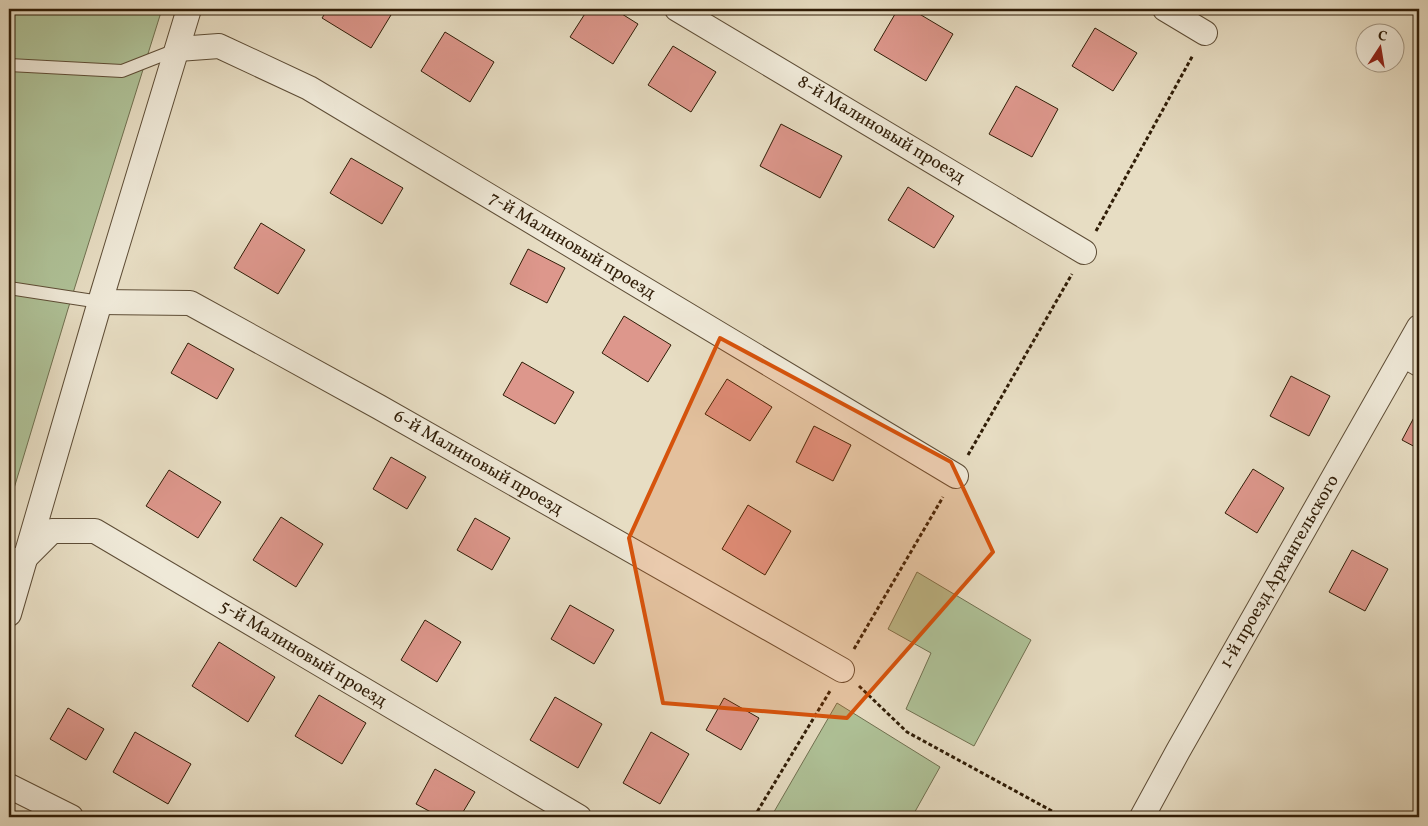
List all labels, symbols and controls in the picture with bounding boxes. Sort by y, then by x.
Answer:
north arrow [1356,22,1406,72]
text: С [1376,27,1389,47]
street label: 8-й Малиновый проезд [792,70,970,190]
street label: 7-й Малиновый проезд [484,186,660,306]
street label: 6-й Малиновый проезд [389,404,567,522]
street label: 1-й проезд Архангельского [1214,471,1346,673]
street label: 5-й Малиновый проезд [215,594,391,714]

